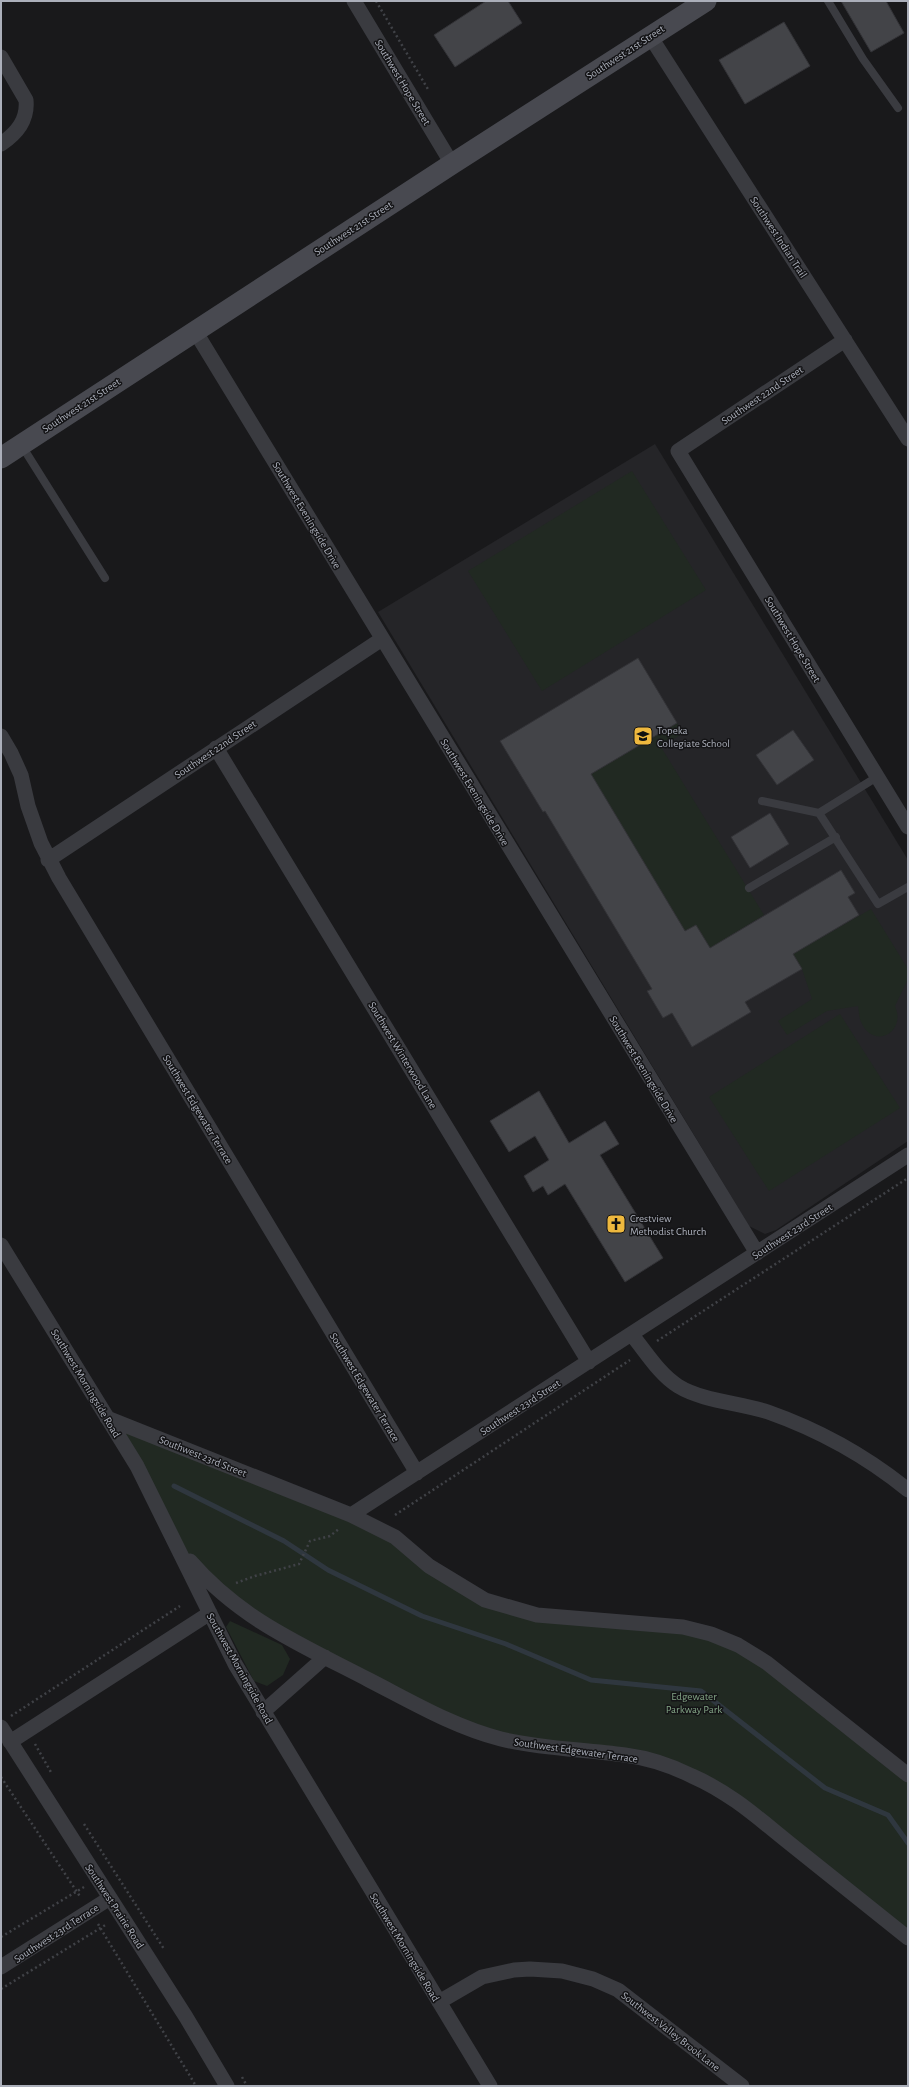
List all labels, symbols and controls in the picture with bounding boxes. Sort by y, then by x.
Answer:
street label: Southwest 21st Street [584,23,667,82]
street label: Southwest Hope Street [373,38,433,127]
street label: Southwest Indian Trail [748,195,809,280]
street label: Southwest 21st Street [312,199,395,258]
street label: Southwest 22nd Street [719,364,805,427]
street label: Southwest 21st Street [40,376,123,435]
street label: Southwest Eveningside Drive [270,460,343,571]
street label: Southwest Hope Street [763,595,823,684]
street label: Southwest 22nd Street [172,718,258,781]
school or university icon: Topeka Collegiate School [632,725,654,747]
place label: Topeka Collegiate School [657,725,730,749]
street label: Southwest Eveningside Drive [438,737,511,848]
street label: Southwest Winterwood Lane [366,1000,439,1111]
street label: Southwest Eveningside Drive [607,1014,680,1125]
street label: Southwest Edgewater Terrace [161,1053,234,1166]
street label: Southwest 23rd Street [750,1201,835,1261]
church icon: Crestview Methodist Church [605,1213,627,1235]
place label: Crestview Methodist Church [630,1213,706,1237]
street label: Southwest Morningside Road [49,1327,123,1440]
street label: Southwest Edgewater Terrace [328,1331,401,1444]
street label: Southwest 23rd Street [478,1377,563,1437]
street label: Southwest 23rd Street [158,1434,249,1479]
street label: Southwest Morningside Road [205,1611,275,1726]
park label: Edgewater Parkway Park [666,1691,722,1715]
street label: Southwest Edgewater Terrace [513,1736,639,1765]
street label: Southwest Prairie Road [83,1862,146,1951]
street label: Southwest Morningside Road [368,1891,442,2004]
street label: Southwest 23rd Terrace [12,1902,101,1965]
street label: Southwest Valley Brook Lane [619,1990,722,2073]

